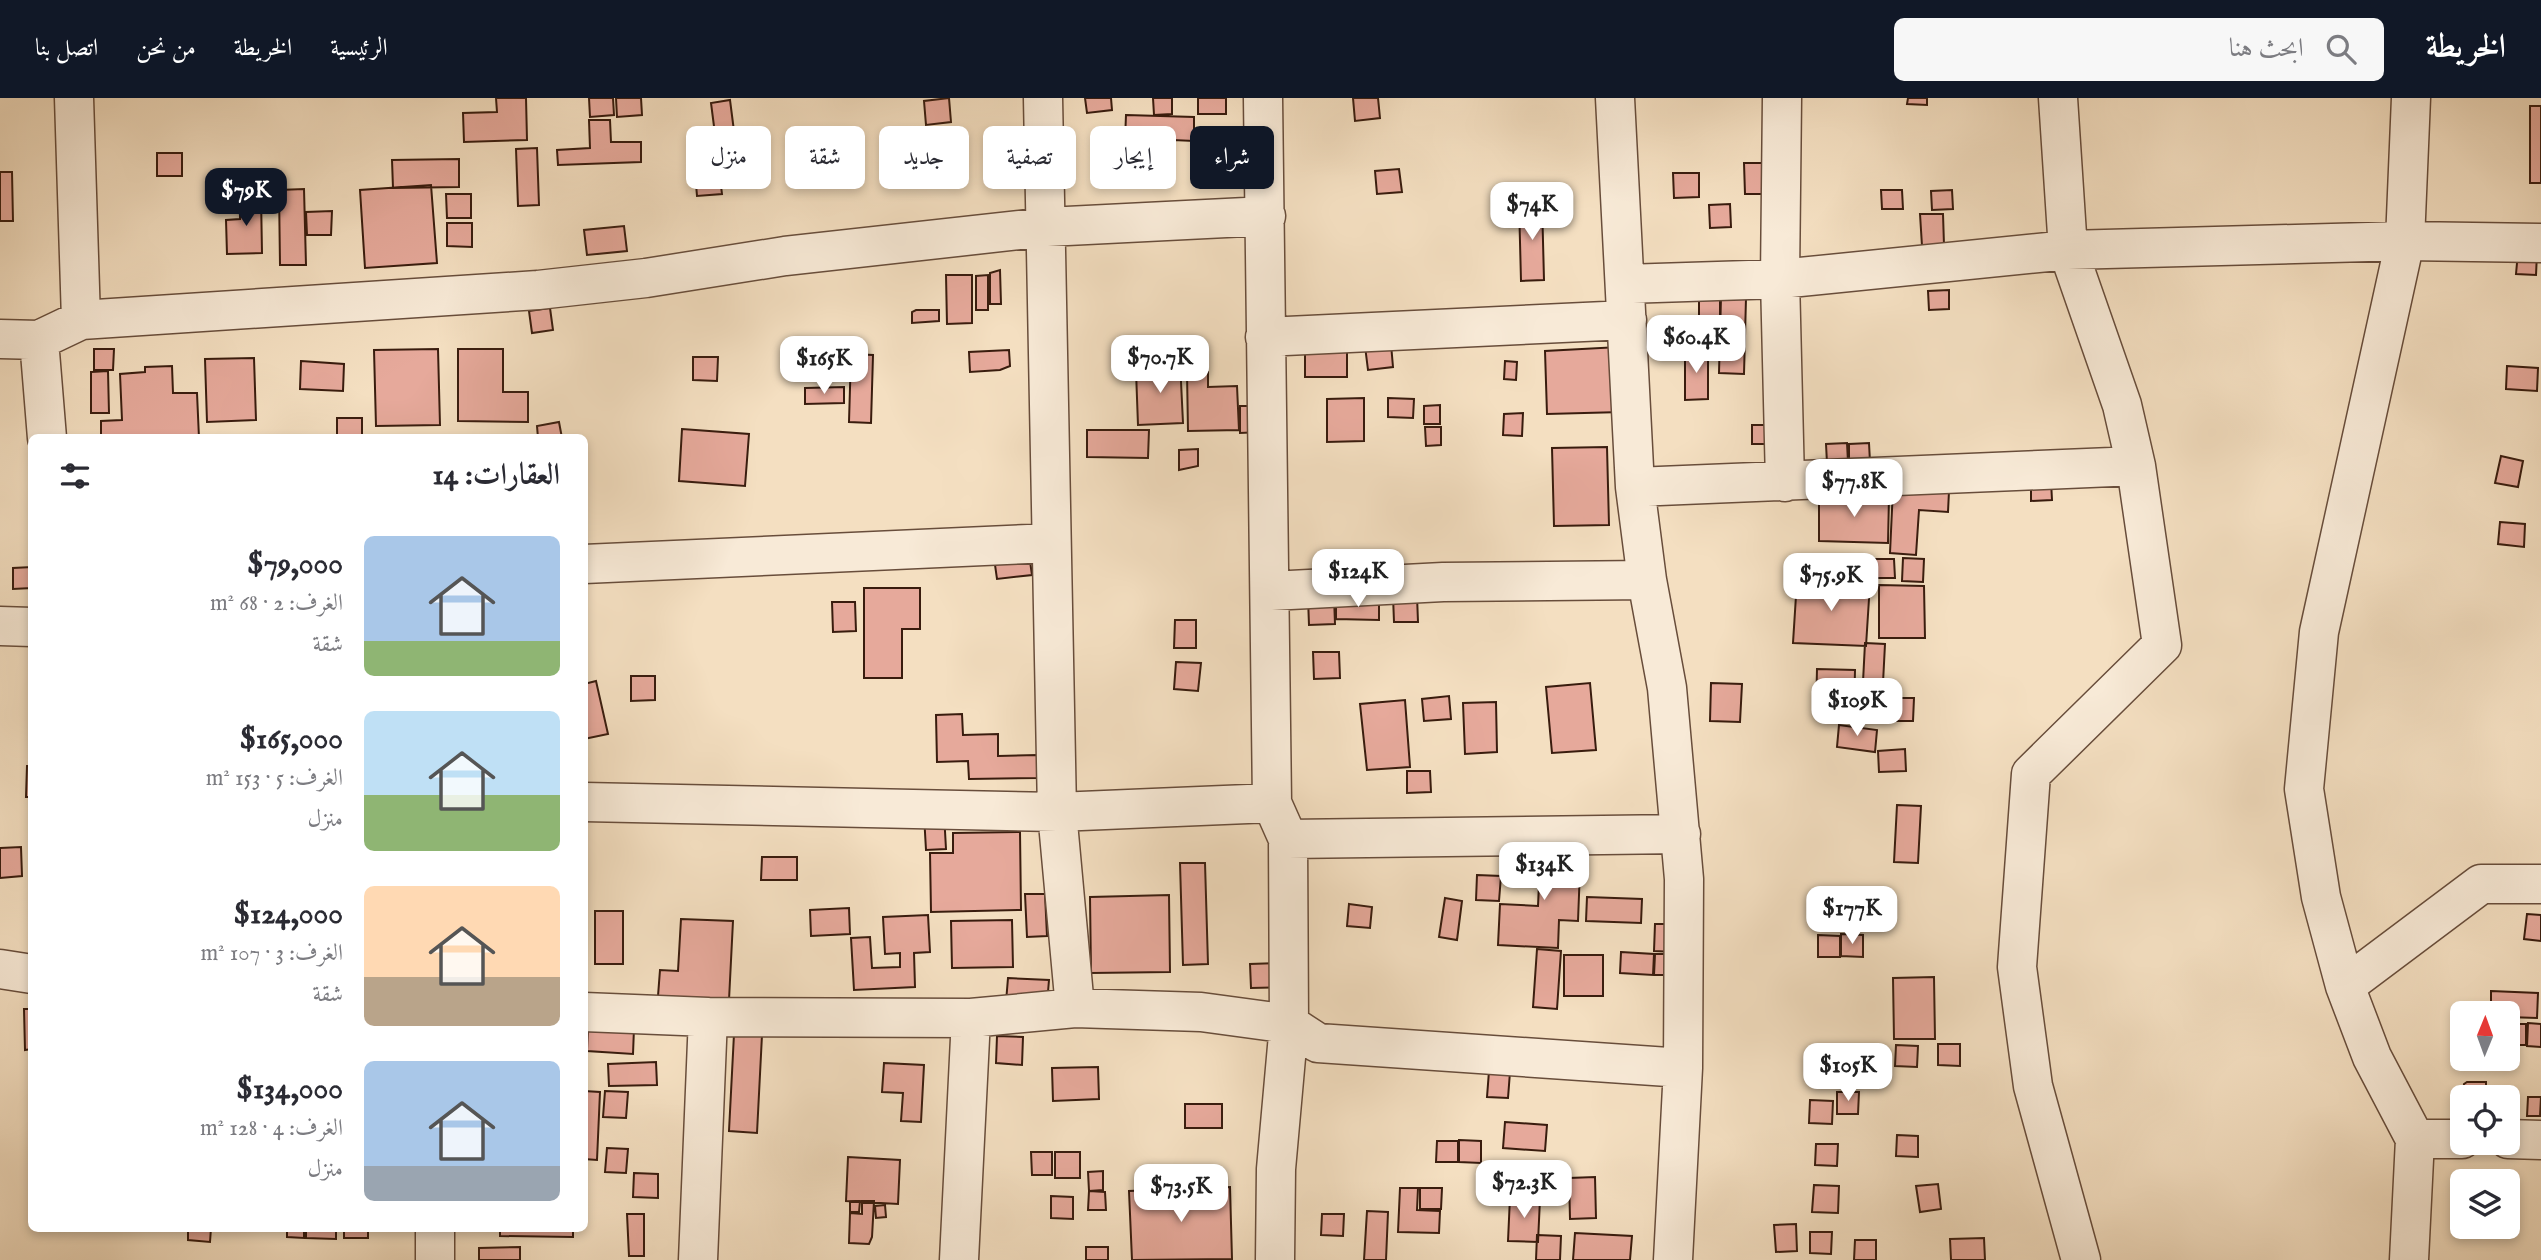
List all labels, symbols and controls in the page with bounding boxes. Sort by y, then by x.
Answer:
search box [1894,18,2384,81]
text: الخريطة [2426,27,2506,69]
icon: search [2322,30,2360,68]
text: ابحث هنا [2229,32,2304,65]
text: اتصل بنا [35,33,98,64]
text: من نحن [136,33,196,64]
text: الخريطة [234,33,292,64]
text: الرئيسية [330,33,388,64]
chip: منزل [686,126,771,189]
chip: شقة [785,126,865,189]
chip: جديد [879,126,969,189]
chip: تصفية [983,126,1076,189]
chip: إيجار [1090,126,1176,189]
chip: شراء [1190,126,1274,189]
pin: $79K [205,169,287,228]
text: $79K [221,176,271,205]
pin: $74K [1491,183,1573,242]
text: $74K [1506,190,1558,219]
pin: $60.4K [1639,316,1753,375]
text: $60.4K [1663,323,1729,352]
pin: $165K [775,336,873,396]
pin: $70.7K [1103,336,1217,395]
text: $70.7K [1127,343,1193,372]
text: $165K [796,344,852,373]
icon: filters [56,457,94,495]
text: العقارات: 14 [432,457,560,495]
pin: $77.8K [1797,460,1911,519]
text: $77.8K [1822,467,1886,496]
text: $79,000 [247,546,343,584]
pin: $124K [1309,550,1407,609]
pin: $75.9K [1774,554,1888,613]
text: $124K [1328,557,1388,586]
text: $75.9K [1799,561,1863,590]
icon: home [420,564,504,648]
text: الغرف: 2 · 68 m² [210,589,343,618]
text: شقة [313,630,343,659]
pin: $109K [1808,678,1906,738]
text: $109K [1827,686,1887,715]
text: $165,000 [239,721,343,759]
icon: home [420,739,504,823]
text: الغرف: 5 · 153 m² [206,764,343,793]
text: منزل [308,805,343,834]
pin: $134K [1495,842,1593,902]
text: $134K [1515,850,1573,879]
pin: $177K [1803,886,1901,946]
text: $177K [1822,894,1882,923]
text: $124,000 [233,896,343,934]
icon: home [420,914,504,998]
text: الغرف: 3 · 107 m² [201,939,343,968]
text: شقة [313,980,343,1009]
north arrow [2450,1001,2520,1071]
map controls [2450,1001,2520,1239]
pin: $105K [1799,1044,1897,1103]
text: $105K [1819,1051,1877,1080]
text: $134,000 [236,1071,343,1109]
button: locate [2450,1085,2520,1155]
icon: home [420,1089,504,1173]
text: الغرف: 4 · 128 m² [200,1114,343,1143]
text: منزل [308,1155,343,1184]
pin: $72.3K [1467,1160,1581,1220]
pin: $73.5K [1124,1164,1238,1224]
text: $72.3K [1492,1168,1556,1197]
button: layers [2450,1169,2520,1239]
text: $73.5K [1150,1172,1212,1201]

